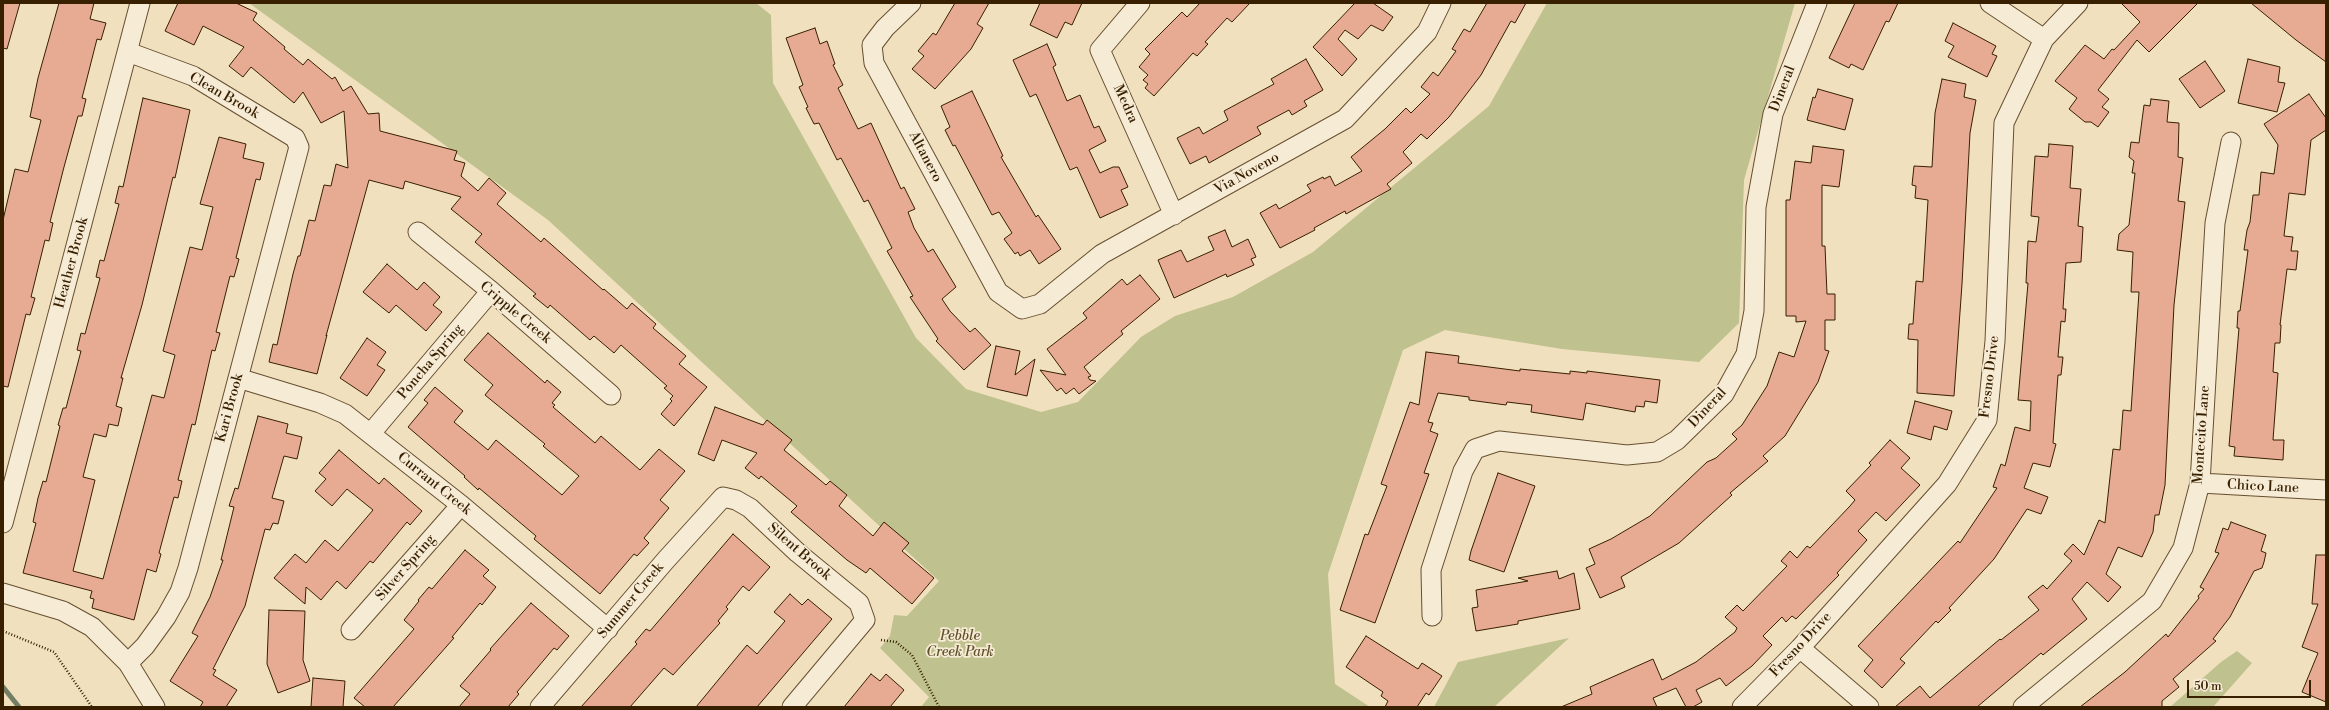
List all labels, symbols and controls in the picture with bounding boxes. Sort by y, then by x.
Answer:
street label: Dineral [1767,64,1799,114]
street label: Clean Brook [186,69,262,123]
street label: Medra [1109,82,1141,126]
street label: Altanero [905,129,945,185]
street label: Via Noveno [1212,149,1282,199]
street label: Heather Brook [52,216,92,310]
street label: Cripple Creek [476,278,554,348]
street label: Poncha Spring [395,321,467,403]
street label: Fresno Drive [1977,335,2003,419]
street label: Kari Brook [213,372,247,444]
street label: Dineral [1685,385,1731,431]
street label: Montecito Lane [2190,385,2214,485]
street label: Currant Creek [394,449,474,519]
street label: Chico Lane [2227,477,2299,497]
street label: Silent Brook [764,520,834,584]
street label: Silver Spring [373,531,439,605]
street label: Summer Creek [594,560,668,642]
street label: Fresno Drive [1767,609,1835,681]
park label: Pebble Creek Park [926,629,994,662]
scale bar [2189,672,2313,698]
text: 50 m [2194,679,2222,694]

